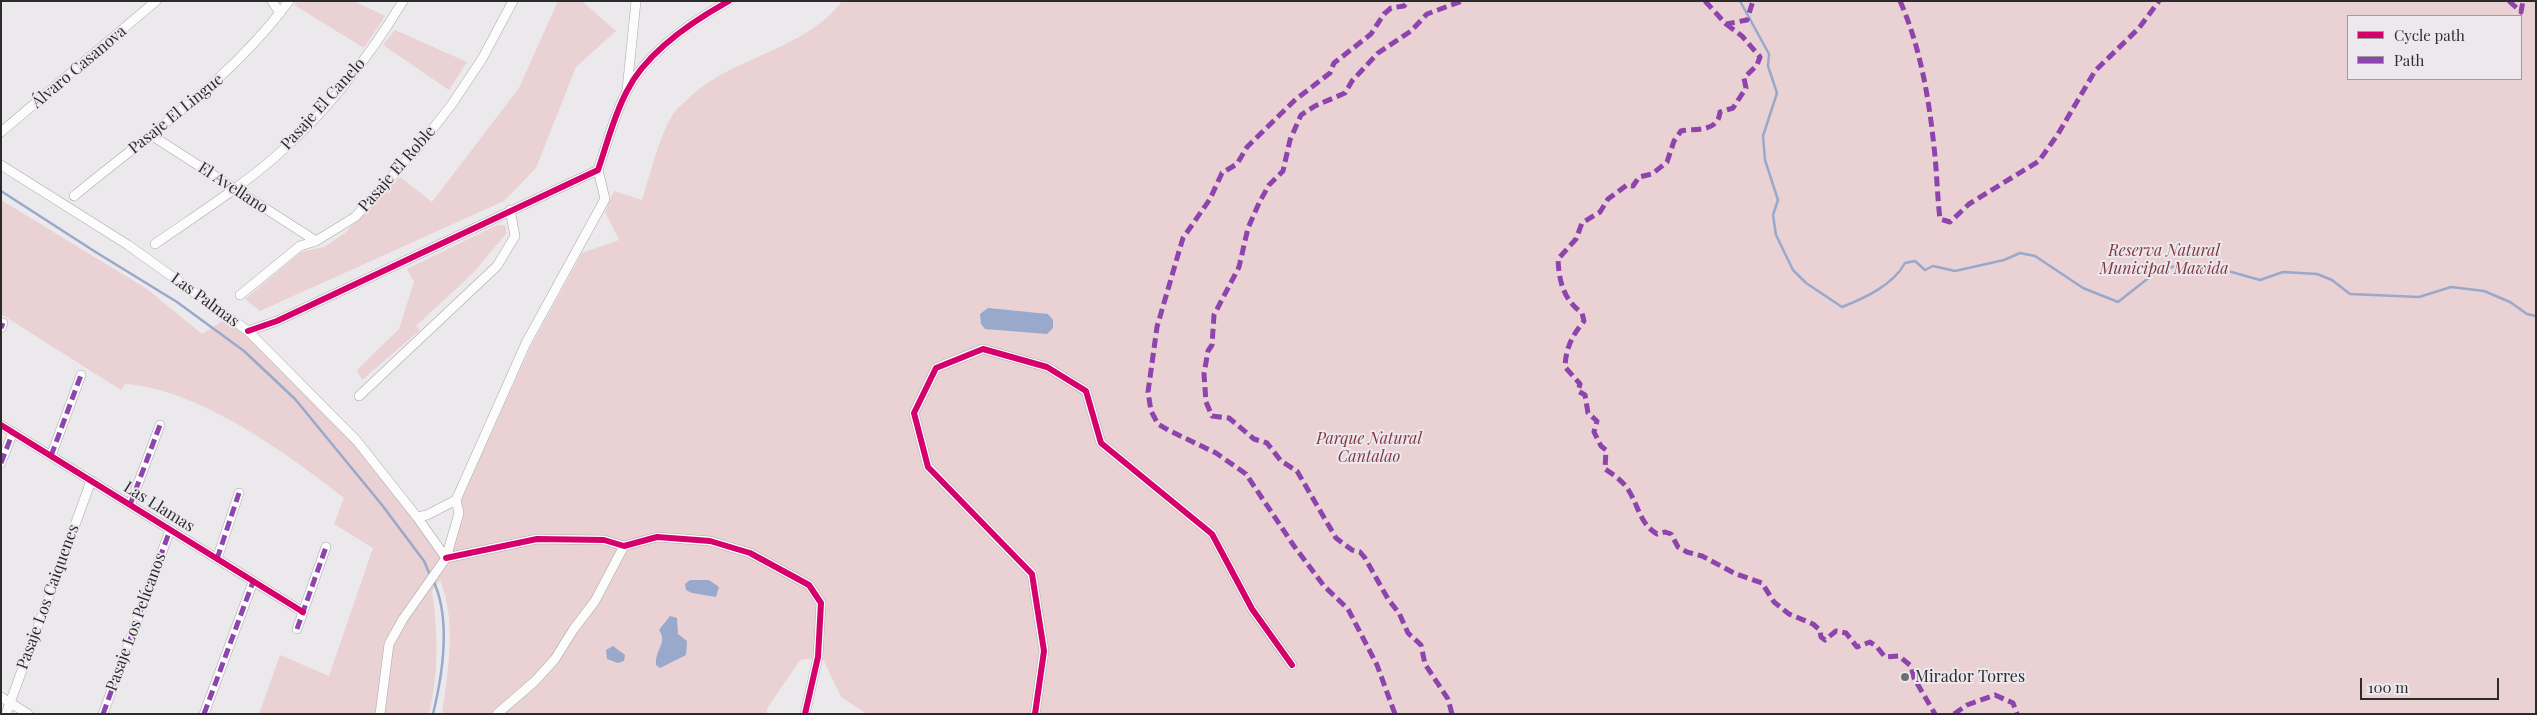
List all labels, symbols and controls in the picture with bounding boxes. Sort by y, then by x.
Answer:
legend [2347,15,2522,80]
street label: Álvaro Casanova [28,22,130,112]
text: Cycle path [2394,25,2465,45]
text: Path [2394,50,2424,70]
street label: Pasaje El Canelo [277,54,369,154]
street label: Pasaje El Lingue [125,70,227,158]
street label: Pasaje El Roble [354,122,440,216]
street label: El Avellano [194,158,272,218]
park label: Reserva Natural Municipal Mawida [2099,241,2229,279]
street label: Las Palmas [167,269,243,331]
park label: Parque Natural Cantalao [1316,429,1422,467]
street label: Las Llamas [120,478,198,536]
street label: Pasaje Los Caiquenes [13,522,83,672]
street label: Pasaje Los Pelícanos [102,550,170,694]
place label: Mirador Torres [1915,667,2025,687]
scale bar [2362,668,2501,700]
marker: Mirador Torres [1899,671,1911,683]
text: 100 m [2368,677,2409,697]

